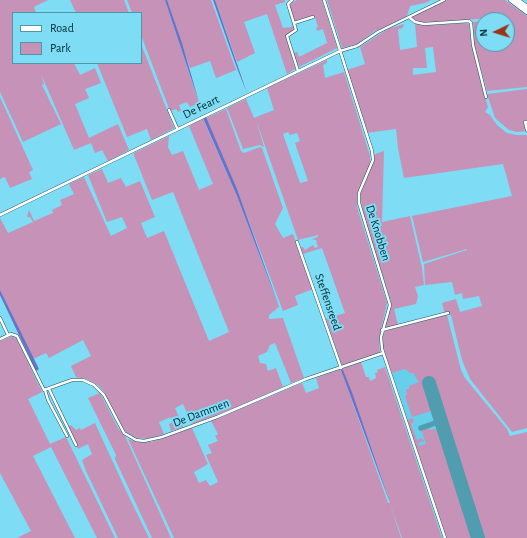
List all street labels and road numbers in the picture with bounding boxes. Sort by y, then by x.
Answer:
street label: De Feart [180,92,222,122]
street label: De Knobben [363,203,393,263]
street label: Steffensreed [312,272,344,332]
street label: De Dammen [171,396,231,430]

